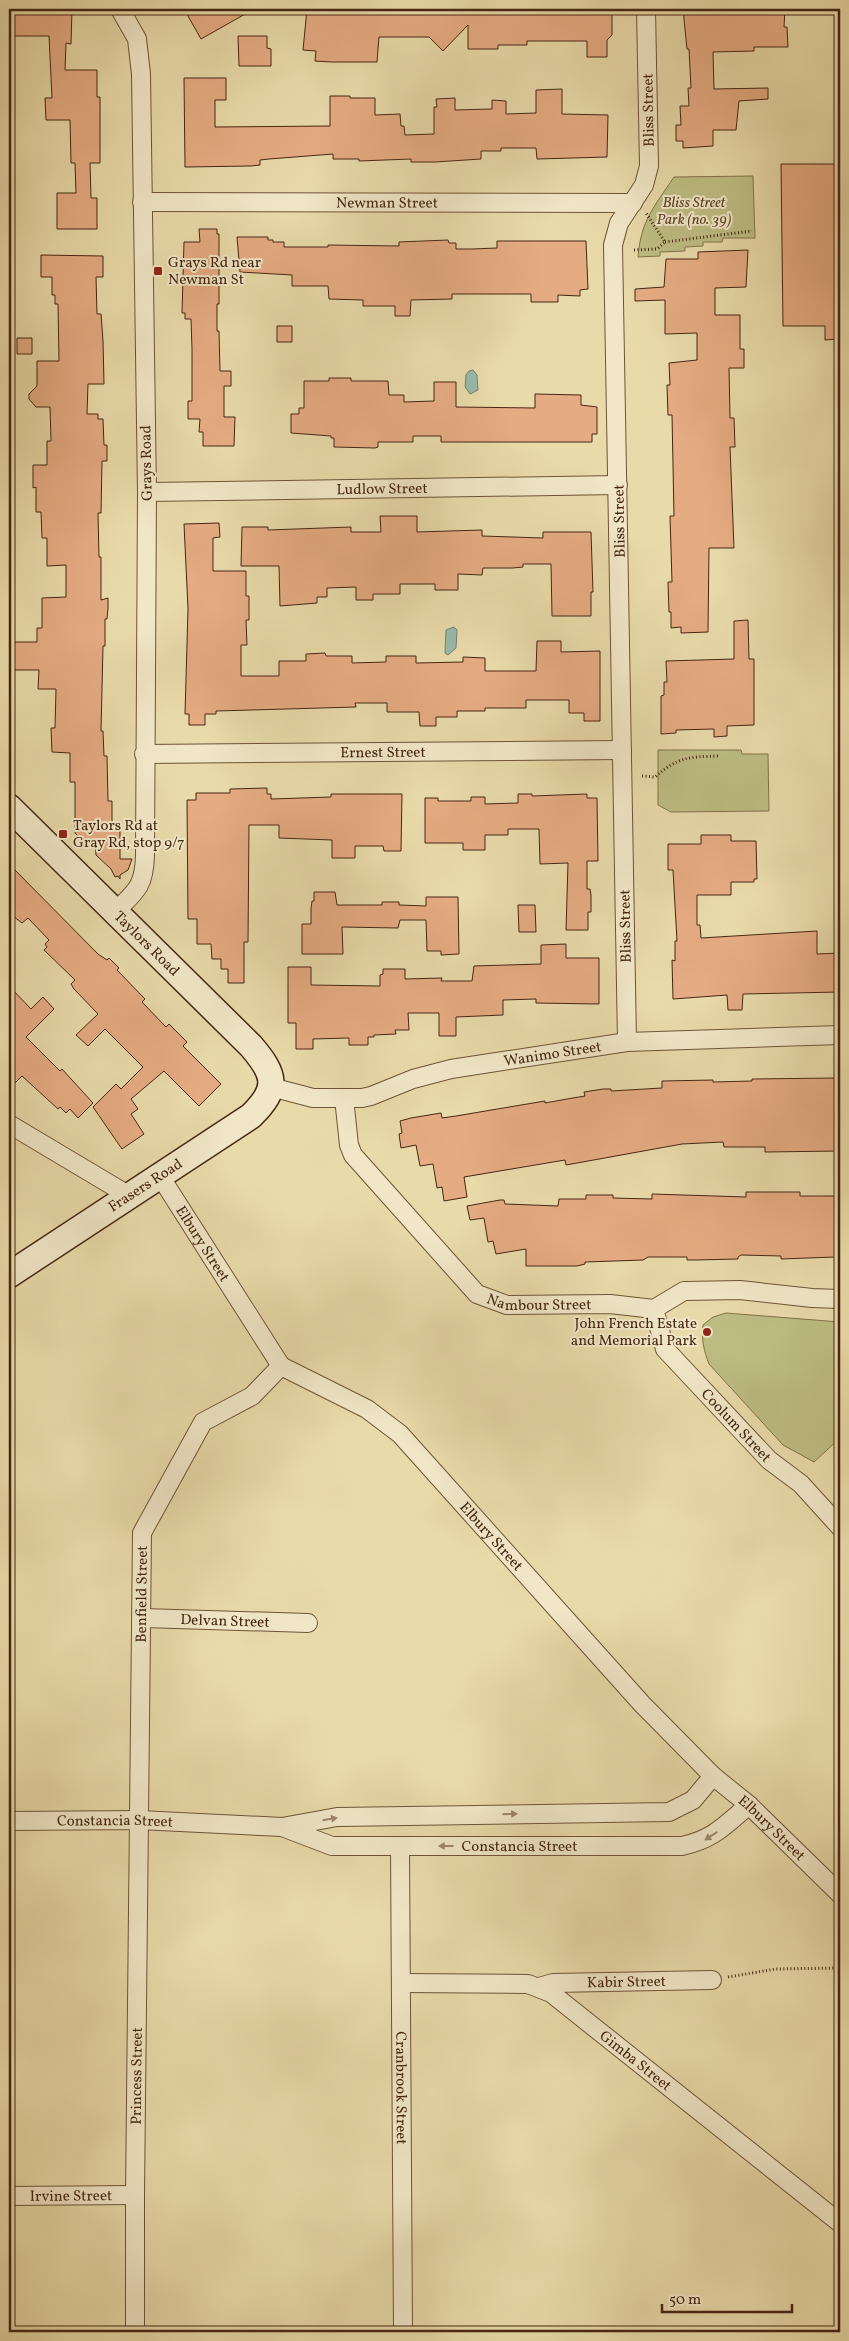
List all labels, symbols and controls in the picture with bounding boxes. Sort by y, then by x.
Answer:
street label: Bliss Street [638,73,661,147]
street label: Newman Street [336,193,438,215]
park label: Bliss Street Park (no. 39) [656,193,732,231]
place label: Grays Rd near Newman St [168,253,261,291]
marker: Grays Rd near Newman St [152,265,164,277]
street label: Grays Road [136,425,159,501]
street label: Ludlow Street [336,479,428,501]
street label: Bliss Street [609,484,632,558]
street label: Ernest Street [340,743,426,764]
place label: Taylors Rd at Gray Rd, stop 9/7 [73,816,184,854]
marker: Taylors Rd at Gray Rd, stop 9/7 [57,828,69,840]
street label: Bliss Street [615,889,638,963]
street label: Taylors Road [108,907,184,982]
street label: Wanimo Street [502,1037,603,1073]
street label: Frasers Road [105,1154,187,1218]
street label: Elbury Street [170,1202,234,1286]
street label: Nambour Street [483,1289,591,1317]
place label: John French Estate and Memorial Park [571,1314,697,1352]
marker: John French Estate and Memorial Park [701,1326,713,1338]
street label: Coolum Street [695,1385,775,1468]
street label: Elbury Street [454,1498,527,1576]
street label: Benfield Street [132,1545,154,1643]
street label: Delvan Street [180,1610,270,1634]
street label: Elbury Street [733,1791,809,1866]
one-way arrow [502,1810,518,1818]
street label: Constancia Street [57,1811,173,1834]
one-way arrow [322,1814,338,1822]
one-way arrow [704,1831,718,1840]
street label: Constancia Street [462,1837,578,1858]
one-way arrow [437,1842,453,1850]
street label: Kabir Street [587,1972,666,1994]
street label: Gimba Street [594,2026,675,2097]
street label: Princess Street [127,2027,149,2125]
street label: Cranbrook Street [389,2031,411,2145]
street label: Irvine Street [30,2186,112,2208]
scale bar [662,2281,792,2313]
text: 50 m [669,2290,701,2311]

